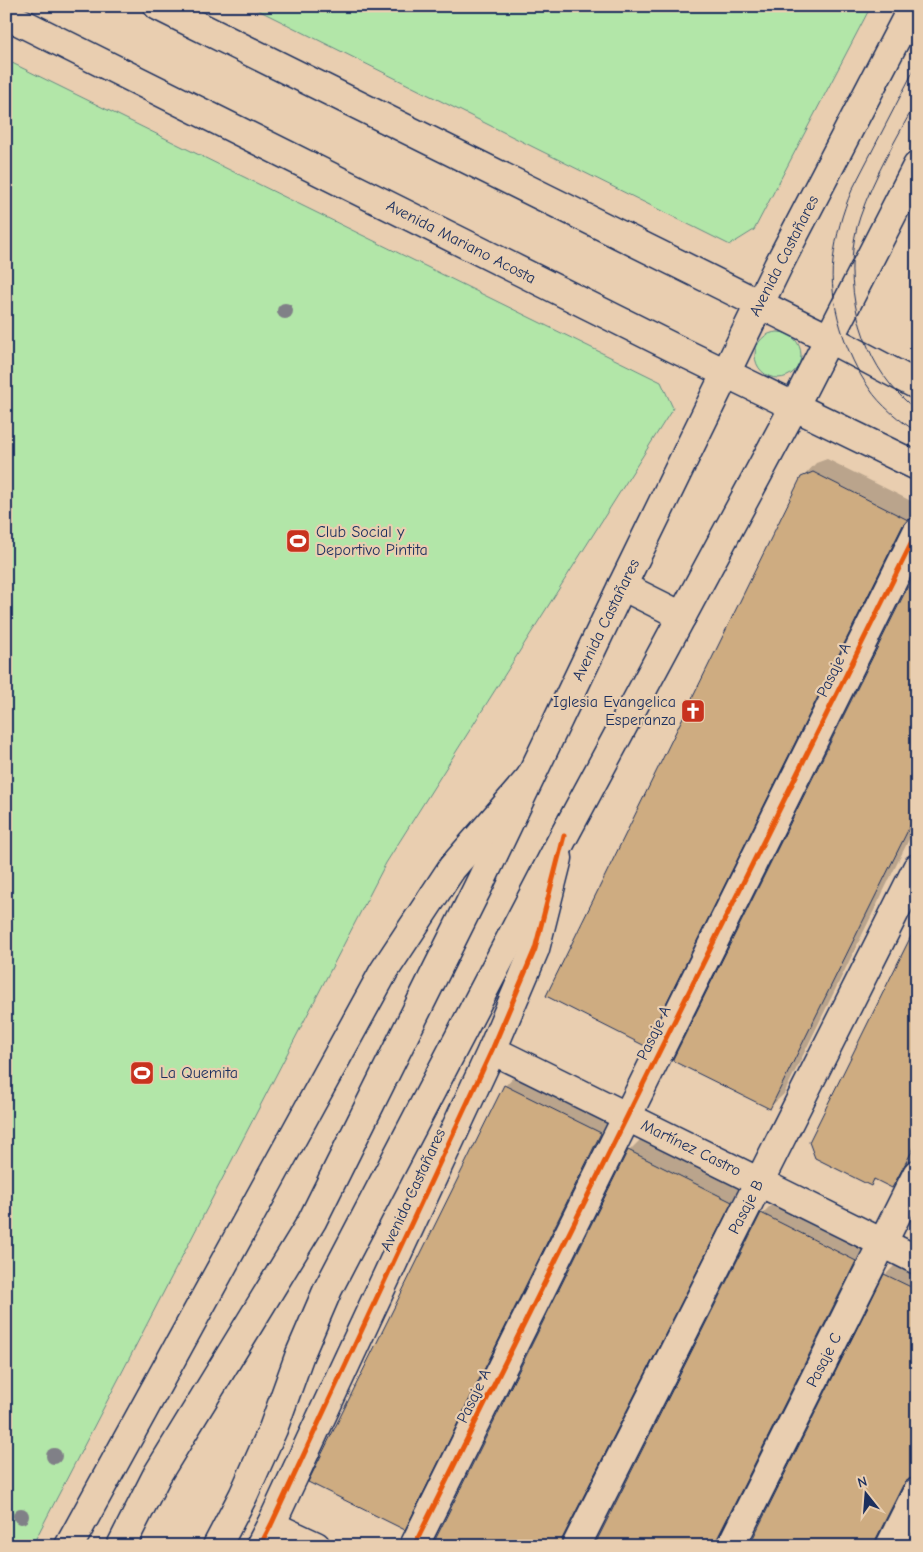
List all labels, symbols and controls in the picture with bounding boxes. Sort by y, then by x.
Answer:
street label: Avenida Castañares [746,192,822,319]
street label: Avenida Mariano Acosta [383,196,539,288]
place label: Club Social y Deportivo Pintita [316,523,428,559]
sports icon: Club Social y Deportivo Pintita [285,528,311,554]
street label: Avenida Castañares [569,556,643,684]
street label: Pasaje A [813,640,855,700]
place label: Iglesia Evangelica Esperanza [553,693,676,729]
church icon: Iglesia Evangelica Esperanza [680,698,706,724]
street label: Pasaje A [633,1003,675,1063]
sports icon: La Quemita [129,1060,155,1086]
place label: La Quemita [160,1064,238,1082]
street label: Martínez Castro [638,1116,744,1180]
street label: Avenida Castañares [377,1126,449,1254]
street label: Pasaje B [725,1177,767,1237]
street label: Pasaje C [803,1330,845,1390]
street label: Pasaje A [453,1366,495,1426]
north arrow [840,1470,890,1520]
text: N [855,1473,869,1492]

